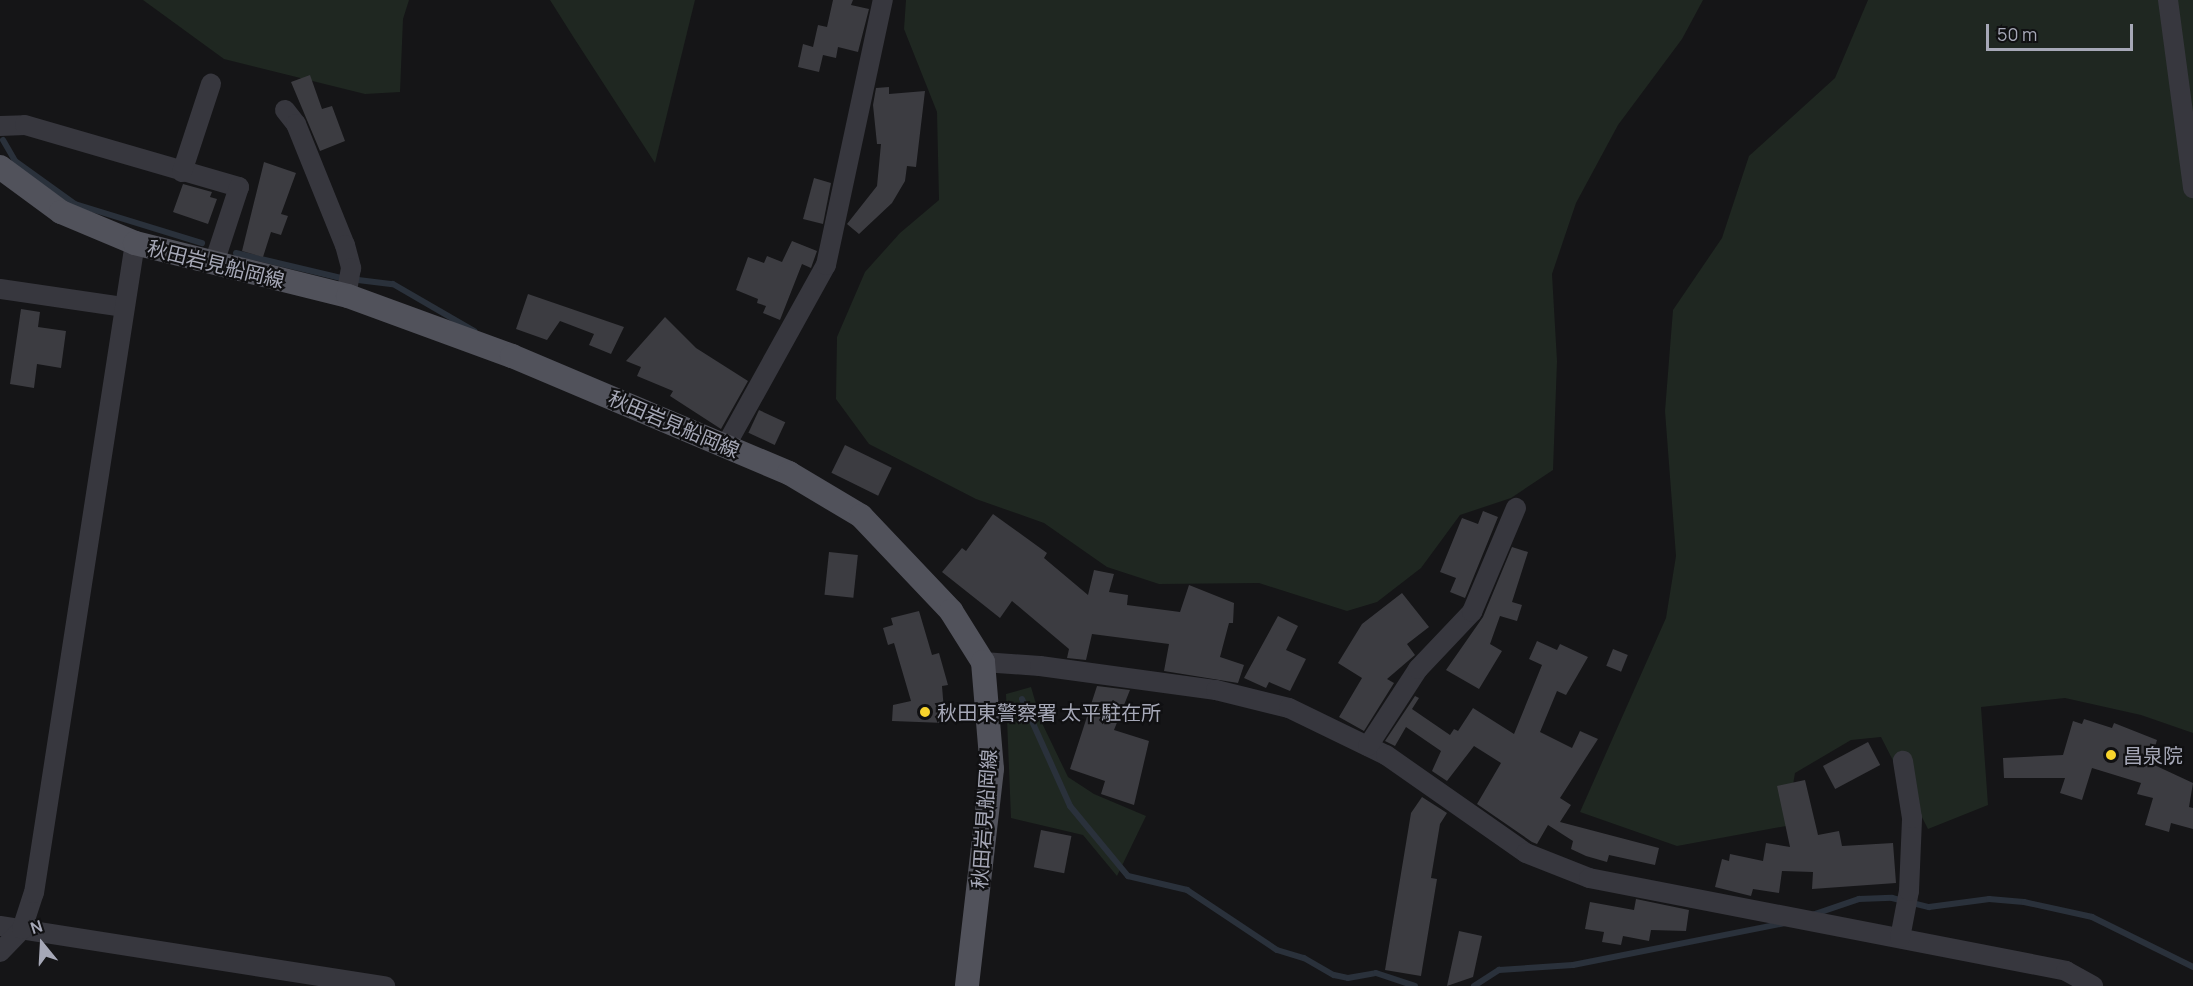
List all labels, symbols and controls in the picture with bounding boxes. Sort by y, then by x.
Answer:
scale bar [1989,12,2136,50]
text: 50 m [1997,22,2037,46]
street label: 秋田岩見船岡線 [145,235,287,293]
street label: 秋田岩見船岡線 [605,386,743,462]
place label: 秋田東警察署 太平駐在所 [937,700,1161,724]
marker: 秋田東警察署 太平駐在所 [918,705,932,719]
place label: 昌泉院 [2123,743,2183,767]
street label: 秋田岩見船岡線 [967,748,1001,890]
marker: 昌泉院 [2104,748,2118,762]
north arrow [12,914,72,974]
text: N [28,915,45,939]

